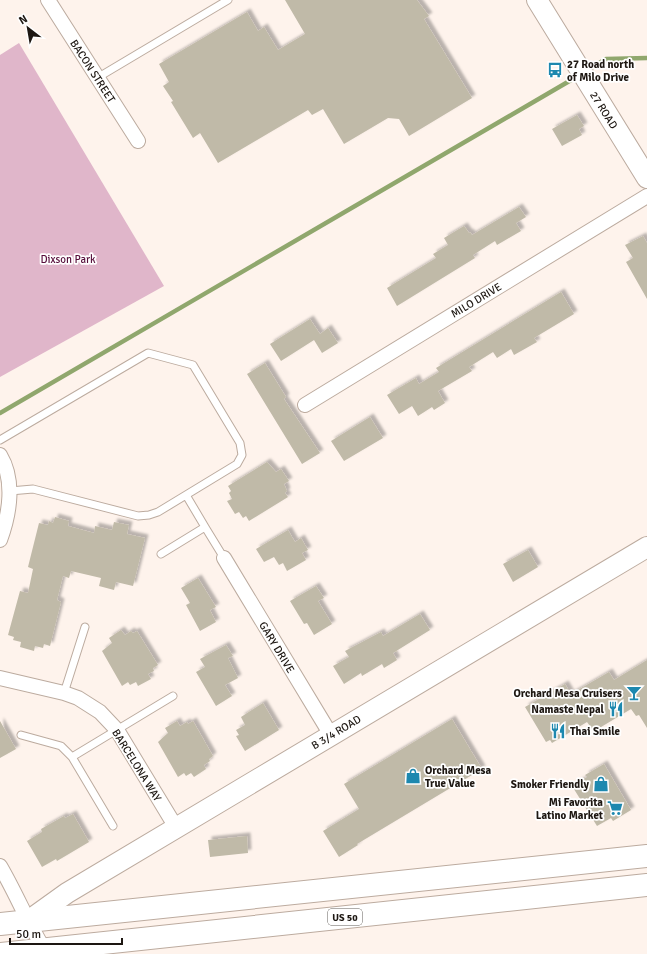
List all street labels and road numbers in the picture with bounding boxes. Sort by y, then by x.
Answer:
street label: BACON STREET [67,37,118,106]
street label: 27 ROAD [587,89,620,131]
street label: MILO DRIVE [449,280,504,321]
street label: GARY DRIVE [256,619,297,675]
street label: B 3/4 ROAD [309,713,363,752]
street label: BARCELONA WAY [109,727,164,804]
road number: US 50 [328,909,362,925]

